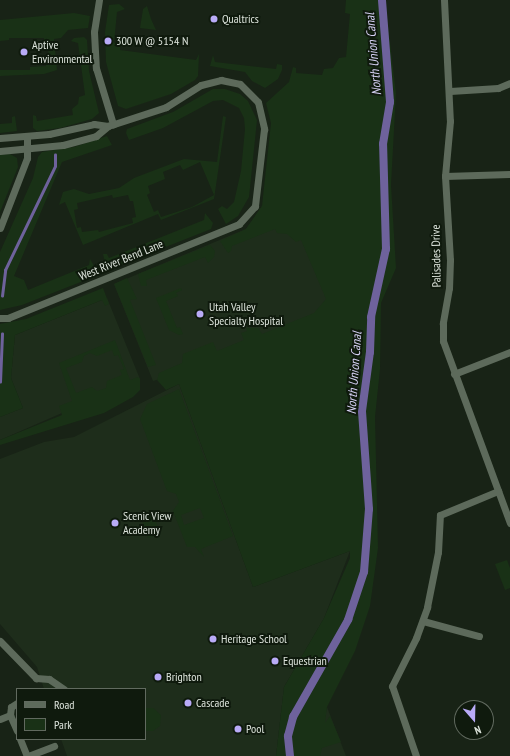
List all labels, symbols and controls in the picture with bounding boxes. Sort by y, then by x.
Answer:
place label: Qualtrics [222,12,259,26]
water label: North Union Canal [363,12,385,96]
marker: Qualtrics [209,14,219,24]
place label: 300 W @ 5154 N [116,34,189,48]
marker: 300 W @ 5154 N [103,36,113,46]
place label: Aptive Environmental [32,38,92,66]
marker: Aptive Environmental [19,47,29,57]
street label: Palisades Drive [428,225,444,287]
street label: West River Bend Lane [77,237,165,283]
place label: Utah Valley Specialty Hospital [209,300,283,328]
marker: Utah Valley Specialty Hospital [194,308,206,320]
water label: North Union Canal [344,331,366,415]
place label: Scenic View Academy [123,509,172,537]
marker: Scenic View Academy [110,518,120,528]
place label: Heritage School [221,632,287,646]
marker: Heritage School [208,634,218,644]
place label: Equestrian [283,654,327,668]
marker: Equestrian [270,656,280,666]
place label: Brighton [166,670,202,684]
marker: Brighton [153,672,163,682]
legend [16,688,146,740]
place label: Cascade [196,696,229,710]
text: Road [54,697,74,712]
marker: Cascade [183,698,193,708]
north arrow [454,700,494,740]
text: Park [54,717,72,732]
place label: Pool [246,722,264,736]
text: N [473,723,483,738]
marker: Pool [233,724,243,734]

